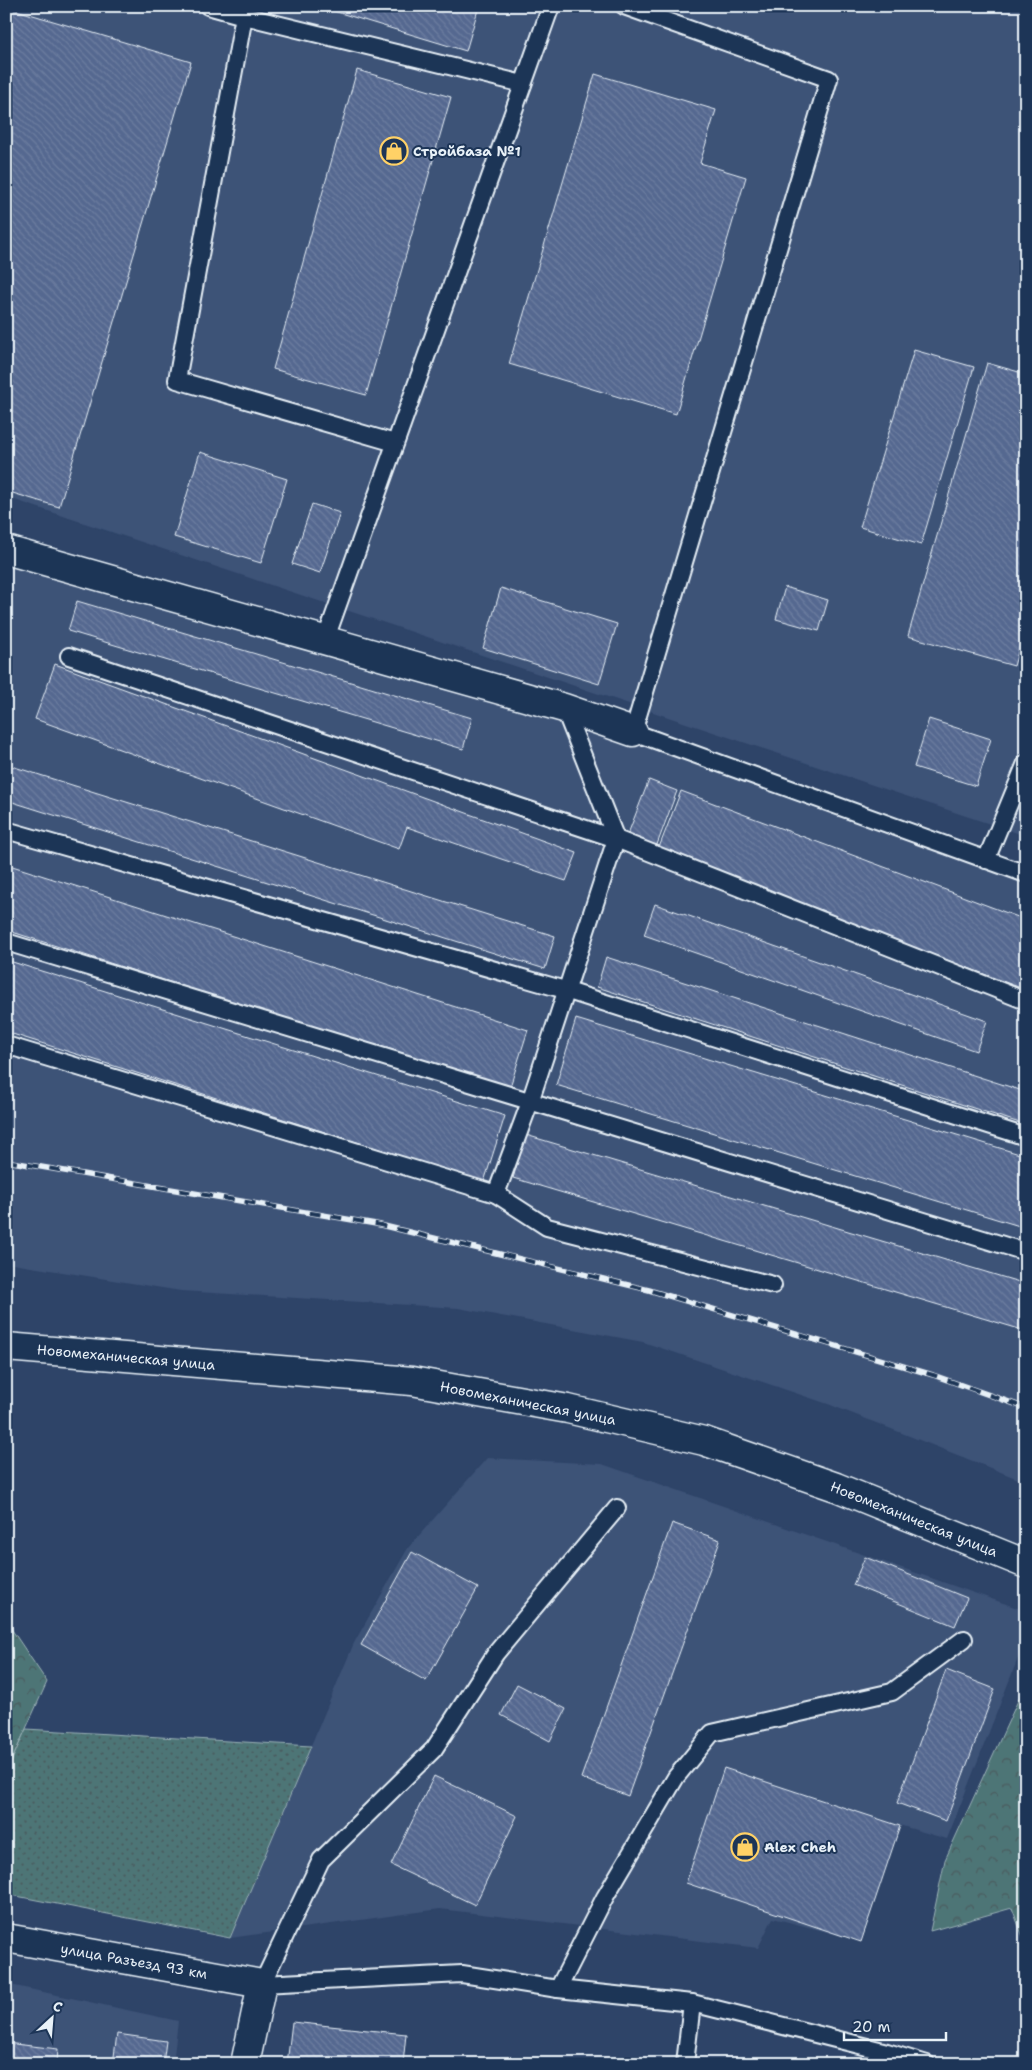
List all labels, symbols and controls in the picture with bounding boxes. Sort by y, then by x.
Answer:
shop icon: Стройбаза №1 [379,136,409,166]
place label: Стройбаза №1 [413,142,521,160]
street label: Новомеханическая улица [36,1340,216,1374]
street label: Новомеханическая улица [439,1377,618,1429]
street label: Новомеханическая улица [828,1477,1001,1561]
shop icon: Alex Cheh [730,1832,760,1862]
place label: Alex Cheh [764,1838,836,1856]
street label: улица Разъезд 93 км [59,1939,209,1983]
north arrow [28,1992,78,2042]
text: С [50,1996,66,2016]
scale bar [844,2010,947,2042]
text: 20 m [852,2017,891,2037]

